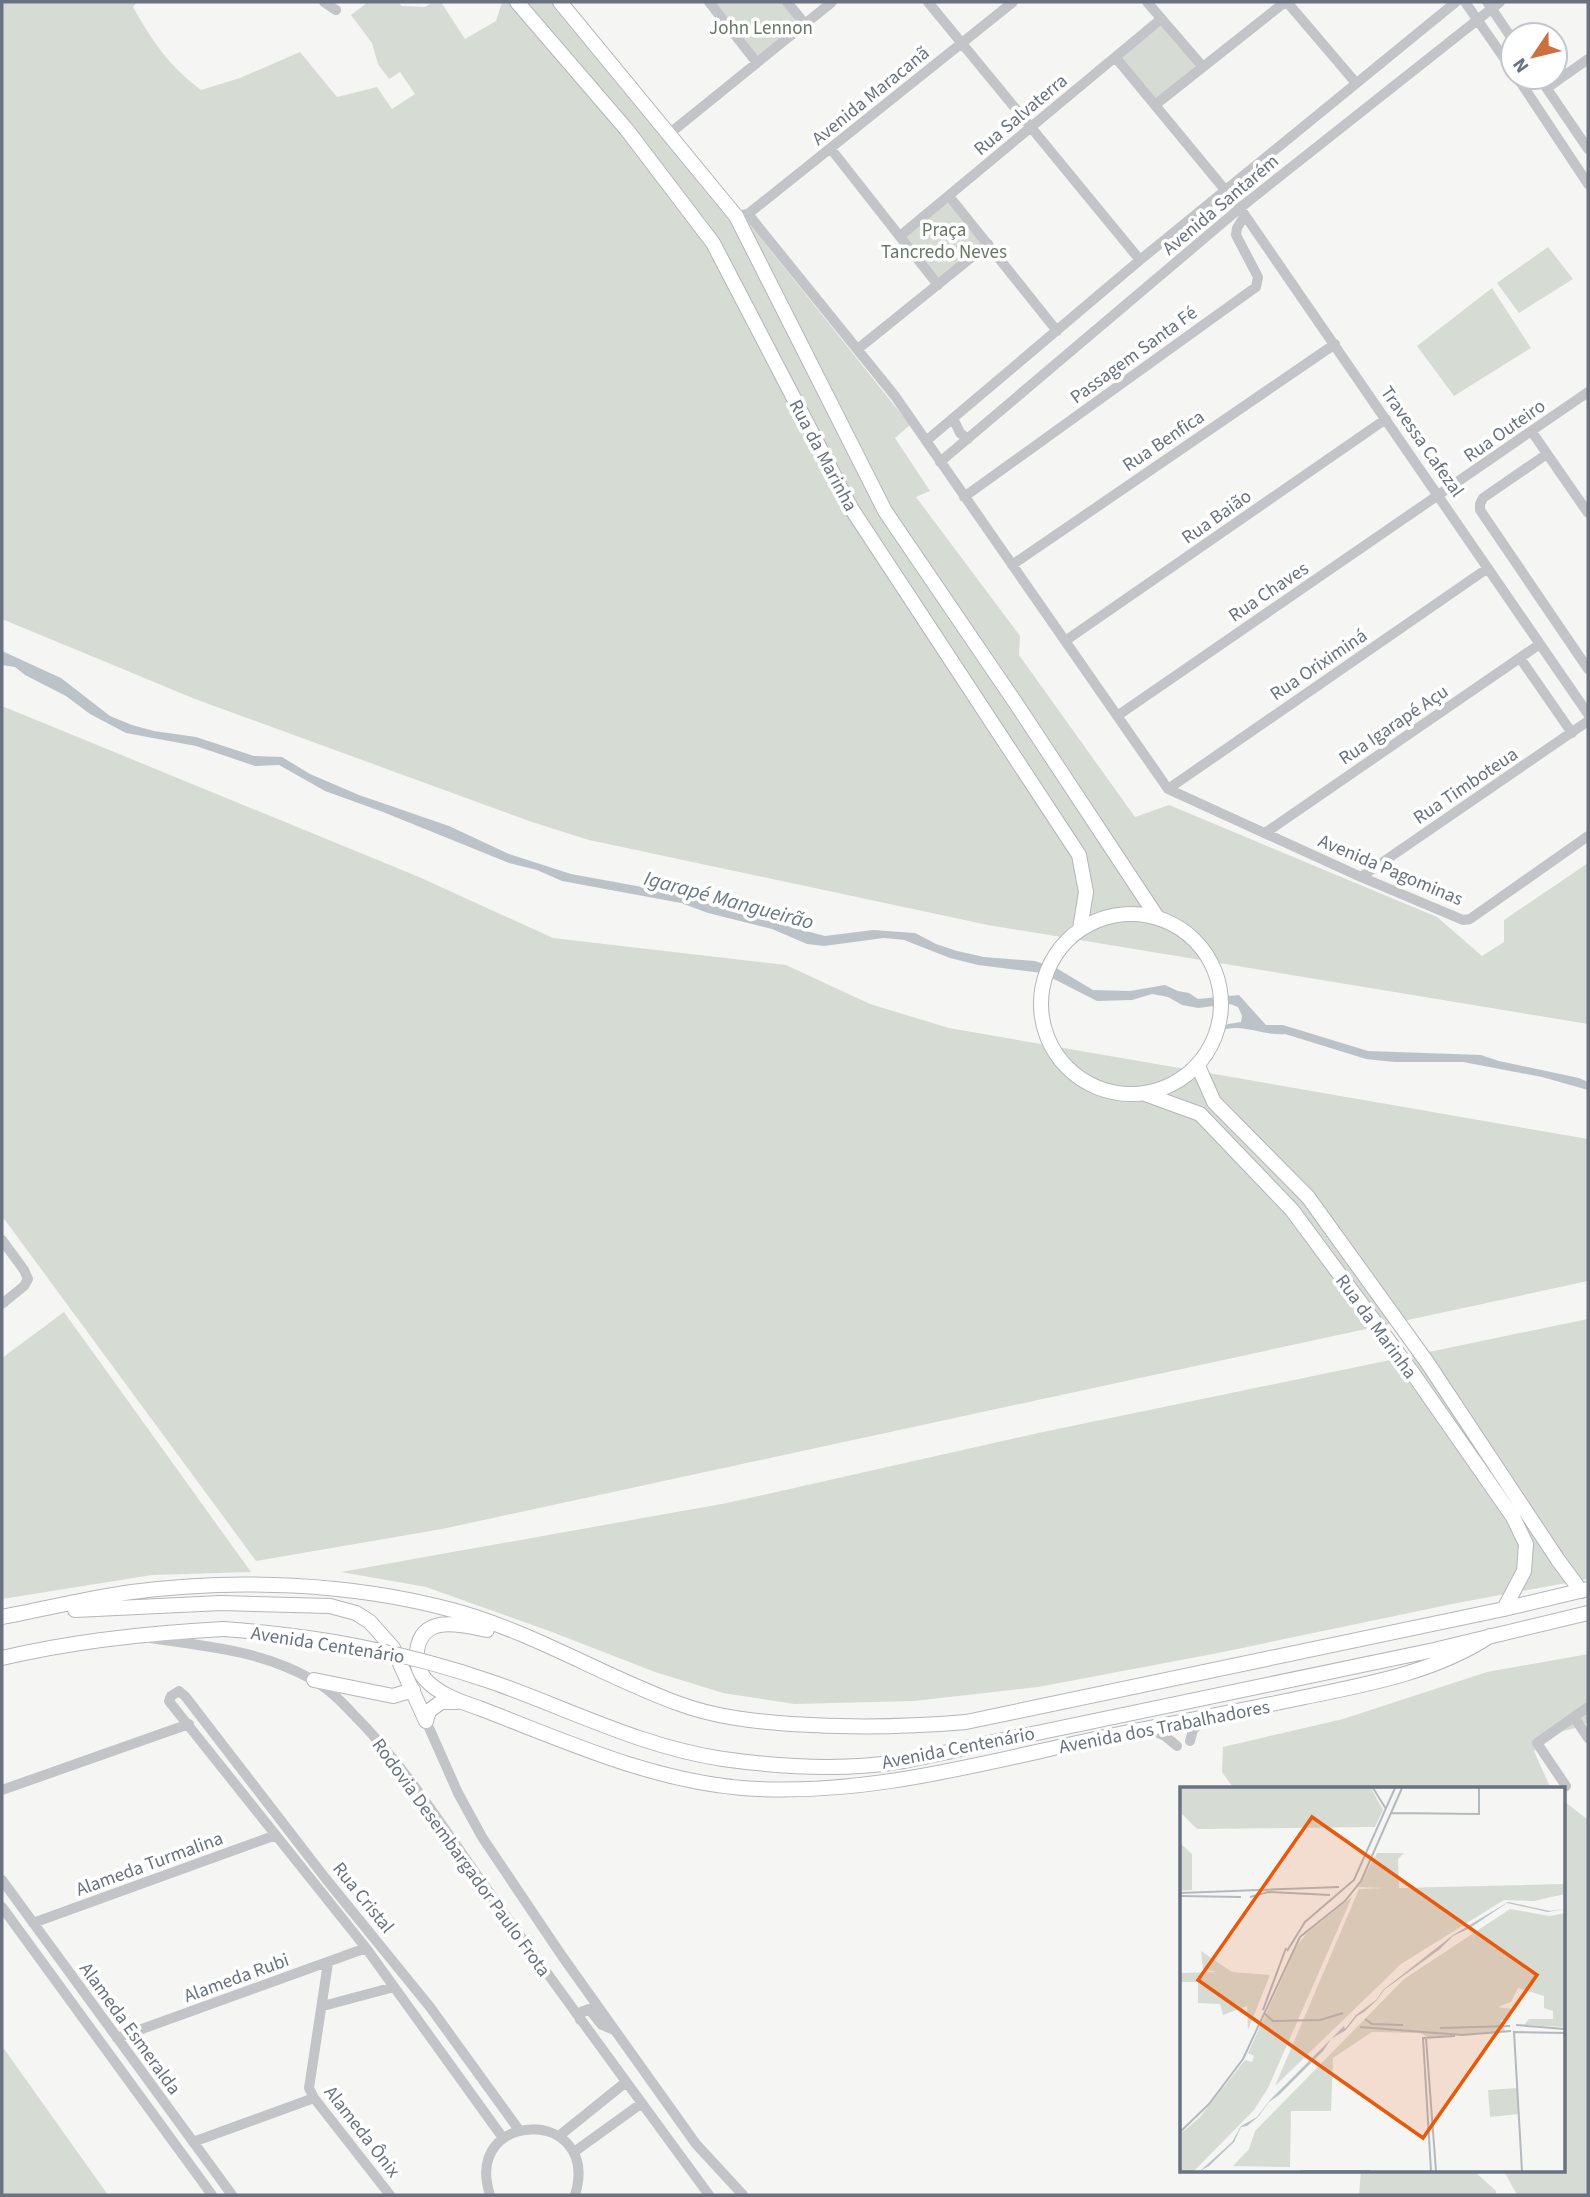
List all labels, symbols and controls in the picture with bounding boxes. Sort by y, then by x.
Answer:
park label: John Lennon [709,15,813,42]
north arrow [1499,21,1569,91]
street label: Avenida Maracanã [806,40,936,152]
text: N [1507,52,1536,78]
street label: Rua Salvaterra [968,68,1074,162]
street label: Avenida Santarém [1157,148,1285,262]
park label: Praça Tancredo Neves [881,217,1007,266]
street label: Passagem Santa Fé [1065,300,1203,411]
street label: Travessa Cafezal [1373,381,1470,503]
street label: Rua Outeiro [1458,393,1551,469]
street label: Rua da Marinha [782,395,864,517]
street label: Rua Benfica [1117,404,1210,479]
street label: Rua Baião [1176,483,1257,551]
street label: Rua Chaves [1223,555,1314,629]
street label: Rua Oriximiná [1265,623,1373,708]
street label: Rua Igarapé Açu [1334,678,1454,772]
street label: Rua Timboteua [1408,741,1524,831]
street label: Avenida Pagominas [1314,828,1467,913]
water label: Igarapé Mangueirão [641,863,817,937]
street label: Rua da Marinha [1329,1269,1423,1385]
street label: Avenida Centenário [249,1620,407,1671]
street label: Avenida dos Trabalhadores [1057,1694,1272,1761]
street label: Avenida Centenário [880,1720,1037,1777]
street label: Rodovia Desembargador Paulo Frota [365,1733,557,1983]
inset map [1180,1787,1566,2172]
street label: Alameda Turmalina [72,1825,227,1904]
street label: Rua Cristal [326,1857,400,1939]
street label: Alameda Rubi [180,1947,293,2010]
street label: Alameda Esmeralda [73,1957,187,2101]
street label: Alameda Ônix [317,2080,407,2184]

